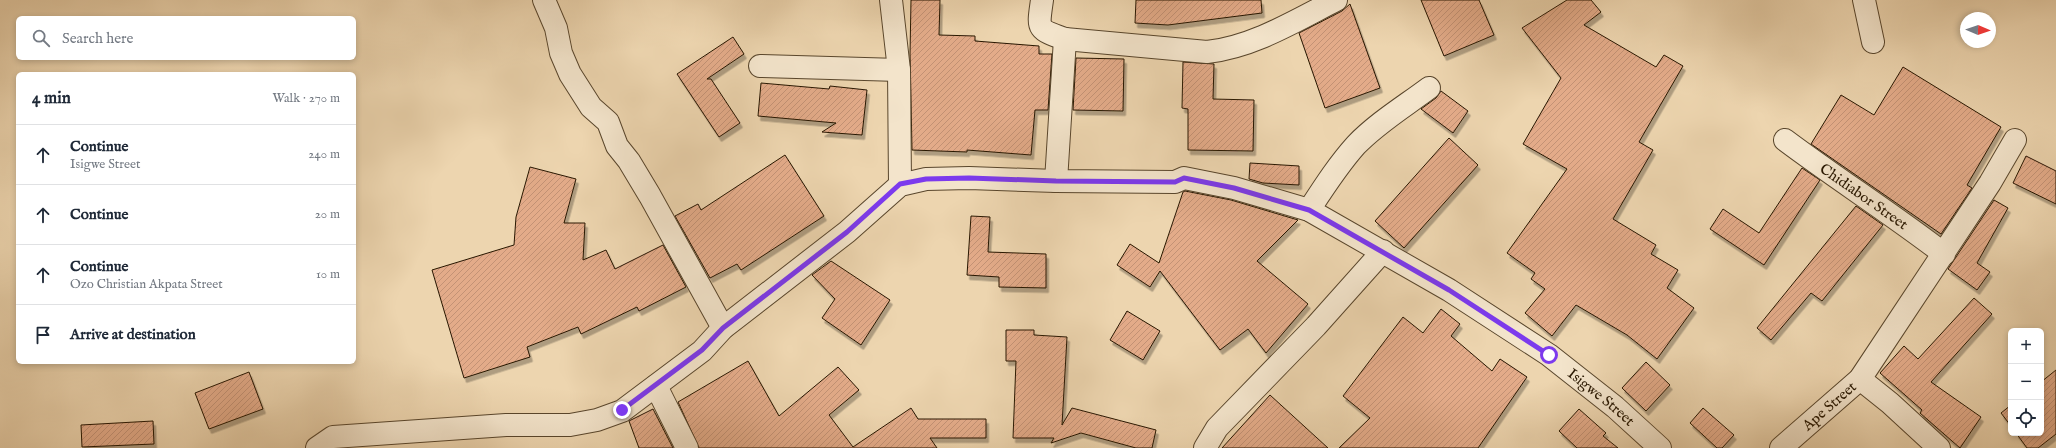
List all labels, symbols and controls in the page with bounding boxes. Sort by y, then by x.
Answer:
north arrow [1960,12,1996,48]
search box [16,16,356,60]
icon: search [30,27,52,49]
text: Search here [62,29,133,48]
text: 4 min [32,88,71,109]
text: Walk · 270 m [272,90,340,107]
text: Continue [70,137,128,156]
icon: ahead [32,144,54,166]
text: 240 m [308,146,340,163]
text: Isigwe Street [70,156,140,173]
street label: Chidiabor Street [1816,159,1912,234]
icon: ahead [32,204,54,226]
text: Continue [70,205,128,224]
text: 20 m [315,206,340,223]
text: Continue [70,257,128,276]
icon: ahead [32,264,54,286]
text: 10 m [316,266,340,283]
text: Ozo Christian Akpata Street [70,276,223,293]
icon: arrive [32,324,54,346]
text: Arrive at destination [70,325,196,344]
map controls [2008,328,2044,436]
button: + [2008,328,2044,364]
route start [1540,346,1558,364]
street label: Isigwe Street [1564,364,1639,430]
button: − [2008,364,2044,400]
street label: Ape Street [1797,377,1860,435]
button: locate [2008,400,2044,436]
route end [613,401,631,419]

